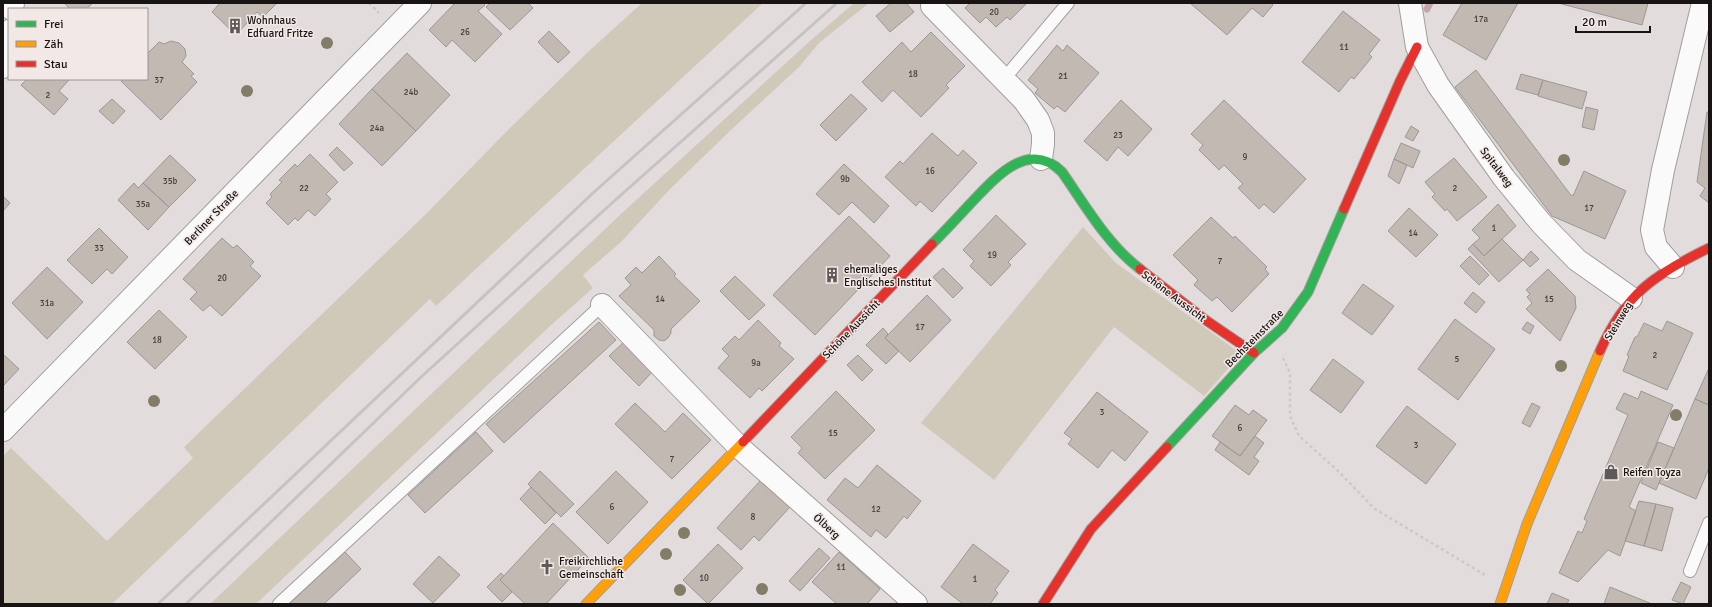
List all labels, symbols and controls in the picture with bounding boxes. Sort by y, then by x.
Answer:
house number: 20 [989,7,999,18]
legend [8,8,148,80]
scale bar [1576,8,1650,34]
place label: Wohnhaus Edfuard Fritze [247,14,313,40]
house number: 17a [1474,14,1489,25]
text: 20 m [1582,15,1607,30]
text: Frei [44,17,63,32]
building icon: Wohnhaus Edfuard Fritze [226,17,244,35]
house number: 26 [460,27,470,38]
text: Zäh [44,37,63,52]
house number: 11 [1339,42,1349,53]
text: Stau [44,57,68,72]
house number: 18 [908,69,918,80]
house number: 21 [1058,71,1068,82]
house number: 37 [154,75,164,86]
house number: 24b [404,87,418,98]
house number: 2 [46,90,51,101]
house number: 24a [370,123,385,134]
house number: 23 [1113,130,1123,141]
street label: Spitalweg [1477,145,1516,190]
house number: 9 [1243,152,1248,163]
house number: 16 [925,166,935,177]
house number: 9b [840,174,850,185]
house number: 35b [163,176,177,187]
house number: 22 [299,183,309,194]
house number: 2 [1453,183,1458,194]
street label: Berliner Straße [182,187,241,248]
house number: 35a [136,199,151,210]
house number: 17 [1584,203,1594,214]
house number: 1 [1492,223,1497,234]
house number: 14 [1408,228,1418,239]
house number: 33 [94,243,104,254]
house number: 19 [987,250,997,261]
house number: 7 [1218,256,1223,267]
place label: ehemaliges Englisches Institut [844,263,932,289]
building icon: ehemaliges Englisches Institut [823,266,841,284]
street label: Schöne Aussicht [1139,268,1209,325]
house number: 20 [217,273,227,284]
house number: 14 [655,294,665,305]
house number: 15 [1544,294,1554,305]
street label: Schöne Aussicht [820,297,883,362]
house number: 31a [40,298,55,309]
street label: Steinweg [1602,299,1635,343]
street label: Bechsteinstraße [1223,307,1286,370]
house number: 17 [915,322,925,333]
house number: 18 [152,335,162,346]
house number: 2 [1653,350,1658,361]
house number: 5 [1455,354,1460,365]
house number: 9a [751,358,761,369]
house number: 3 [1100,407,1105,418]
house number: 6 [1238,423,1243,434]
house number: 15 [828,428,838,439]
house number: 3 [1414,440,1419,451]
house number: 7 [670,454,675,465]
shop icon: Reifen Toyza [1602,463,1620,481]
place label: Reifen Toyza [1623,466,1682,479]
house number: 6 [610,502,615,513]
house number: 12 [871,504,881,515]
street label: Ölberg [811,510,844,542]
house number: 8 [751,512,756,523]
place label: Freikirchliche Gemeinschaft [559,555,624,581]
church icon: Freikirchliche Gemeinschaft [538,558,556,576]
house number: 11 [836,562,846,573]
house number: 10 [699,573,709,584]
house number: 1 [973,574,978,585]

